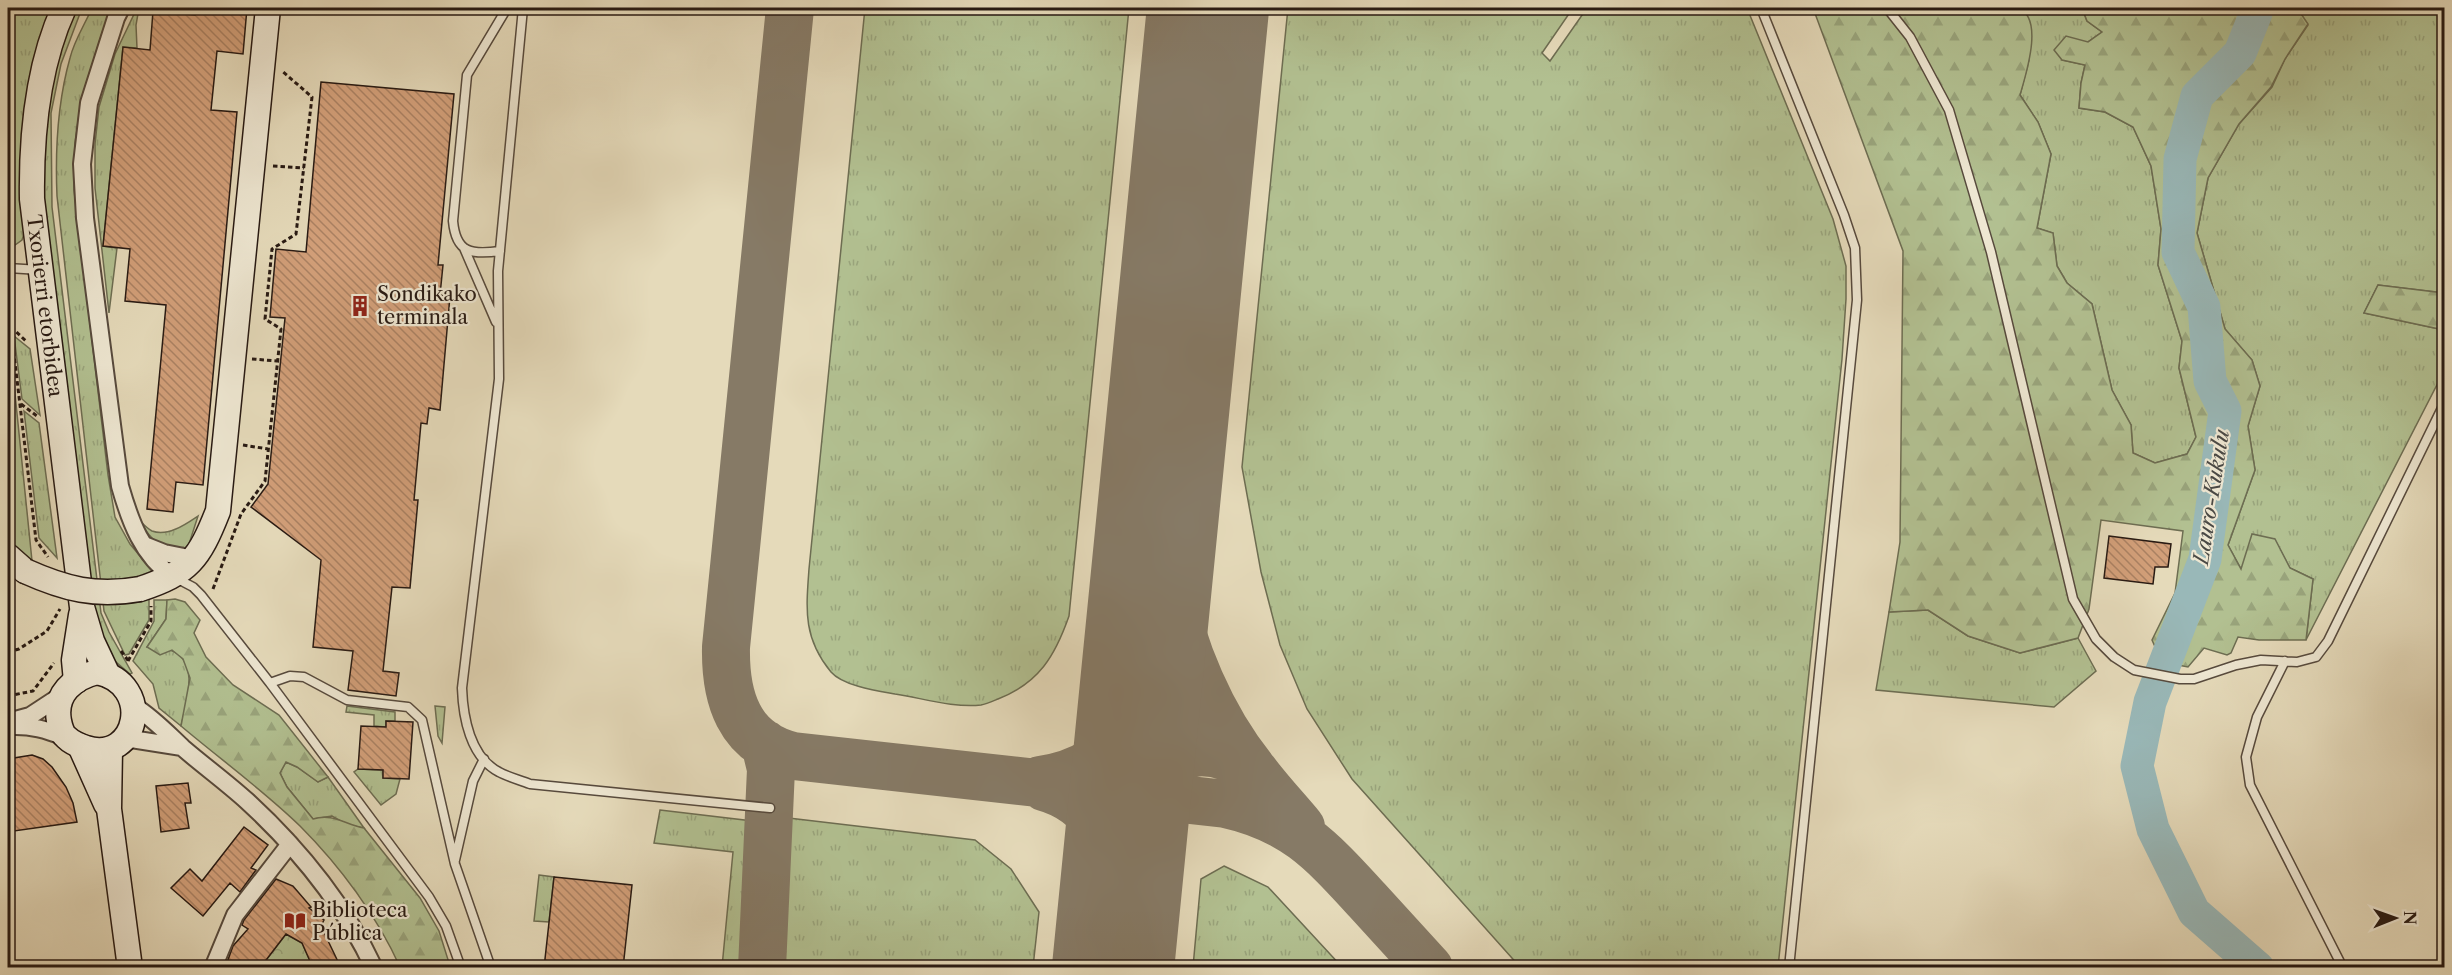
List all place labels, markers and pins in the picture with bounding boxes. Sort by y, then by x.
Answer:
place label: Sondikako terminala [377,282,477,329]
building icon: Sondikako terminala [348,294,372,318]
place label: Biblioteca Pública [312,898,408,945]
library icon: Biblioteca Pública [283,909,307,933]

